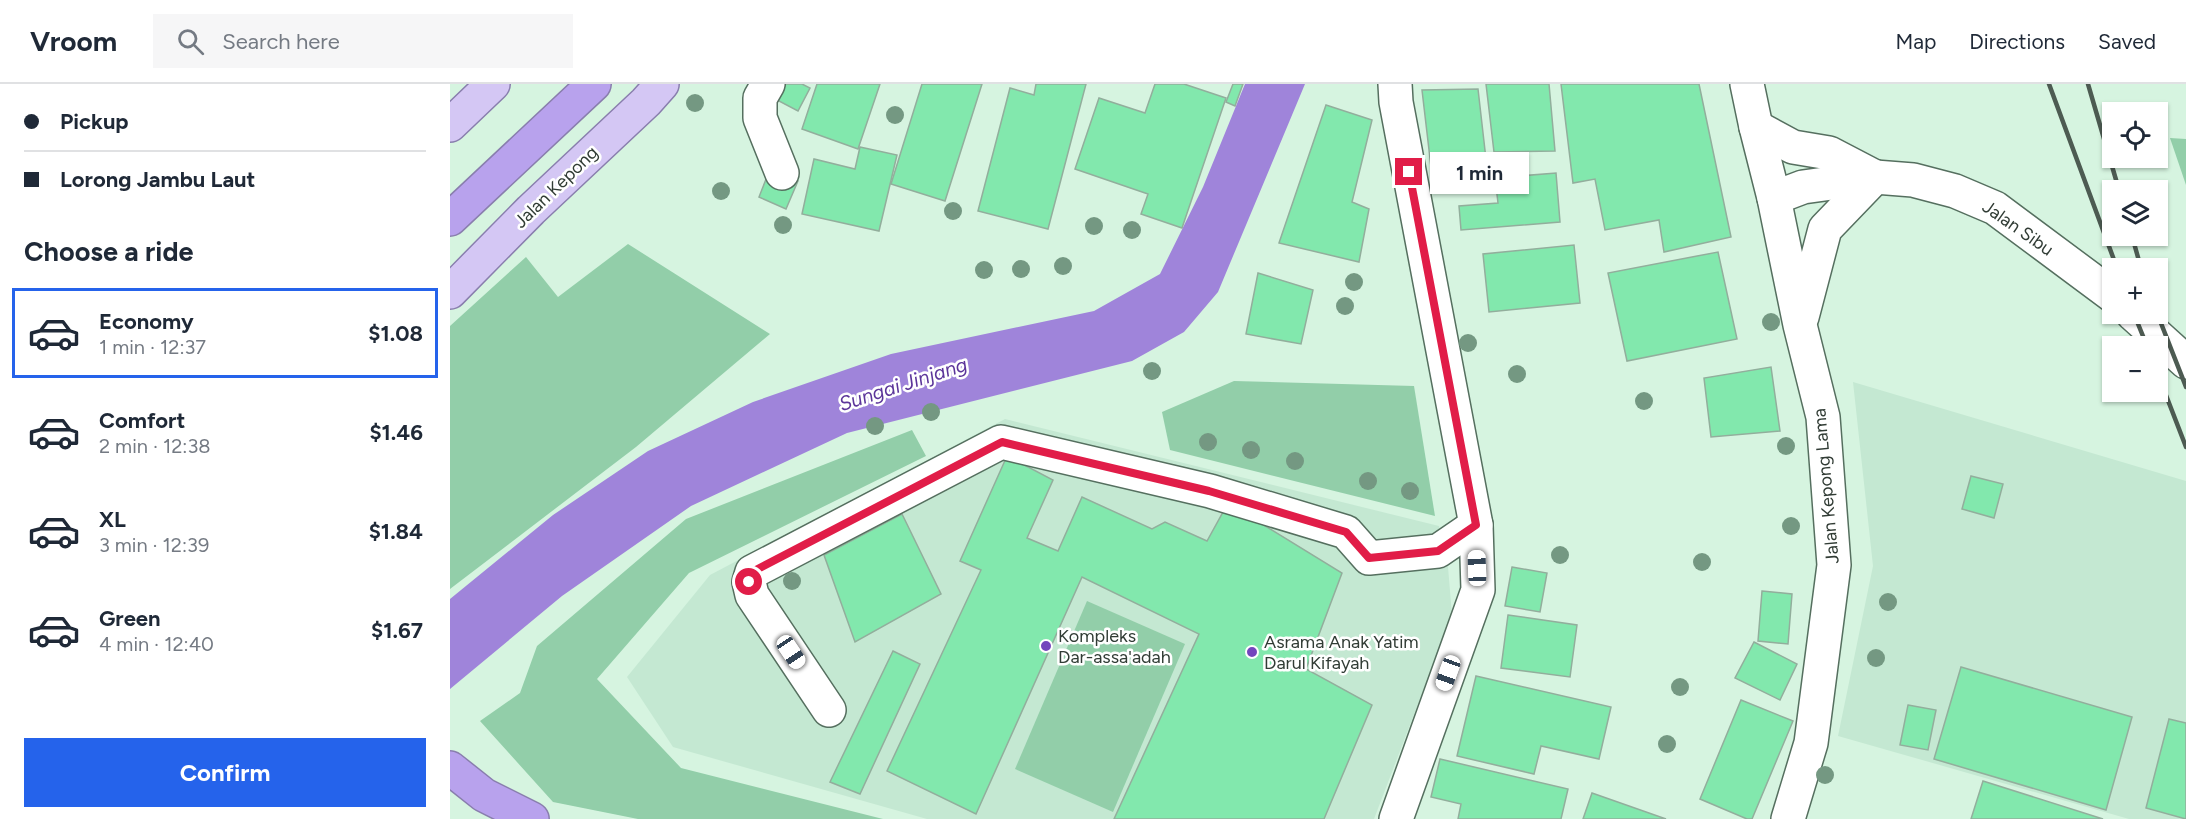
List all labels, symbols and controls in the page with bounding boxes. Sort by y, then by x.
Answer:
search box [153,14,573,68]
text: Vroom [30,24,117,58]
icon: search [174,25,207,58]
text: Search here [222,28,340,55]
text: Map [1895,29,1936,54]
text: Directions [1969,29,2065,54]
text: Saved [2098,29,2156,54]
map controls [2102,102,2168,402]
button: locate [2102,102,2168,168]
text: Pickup [60,108,129,135]
street label: Jalan Kepong [509,141,603,233]
callout: 1 min [1430,151,1529,193]
route end [1395,158,1422,185]
text: 1 min [1456,161,1503,185]
text: Lorong Jambu Laut [60,166,255,193]
button: layers [2102,180,2168,246]
street label: Jalan Sibu [1978,195,2058,261]
text: Choose a ride [24,235,193,268]
button: + [2102,258,2168,324]
icon: car [27,306,81,360]
text: Economy [99,308,194,335]
text: $1.08 [368,320,423,347]
text: 1 min · 12:37 [99,335,206,359]
button: − [2102,336,2168,402]
water label: Sungai Jinjang [836,352,970,416]
icon: car [27,405,81,459]
text: Comfort [99,407,185,434]
street label: Jalan Kepong Lama [1808,407,1844,565]
text: $1.46 [369,419,423,446]
text: 2 min · 12:38 [99,434,211,458]
icon: car [27,504,81,558]
text: XL [99,506,126,533]
text: $1.84 [369,518,423,545]
text: 3 min · 12:39 [99,533,209,557]
car [1467,550,1487,586]
route start [735,568,762,595]
icon: car [27,603,81,657]
text: Green [99,605,161,632]
text: $1.67 [371,617,423,644]
place label: Kompleks Dar-assa'adah [1058,625,1171,668]
place label: Asrama Anak Yatim Darul Kifayah [1264,631,1419,674]
text: 4 min · 12:40 [99,632,214,656]
car [773,632,809,672]
marker: Kompleks Dar-assa'adah [1039,639,1053,653]
marker: Asrama Anak Yatim Darul Kifayah [1245,645,1259,659]
car [1433,653,1463,693]
button: Confirm [24,738,426,807]

